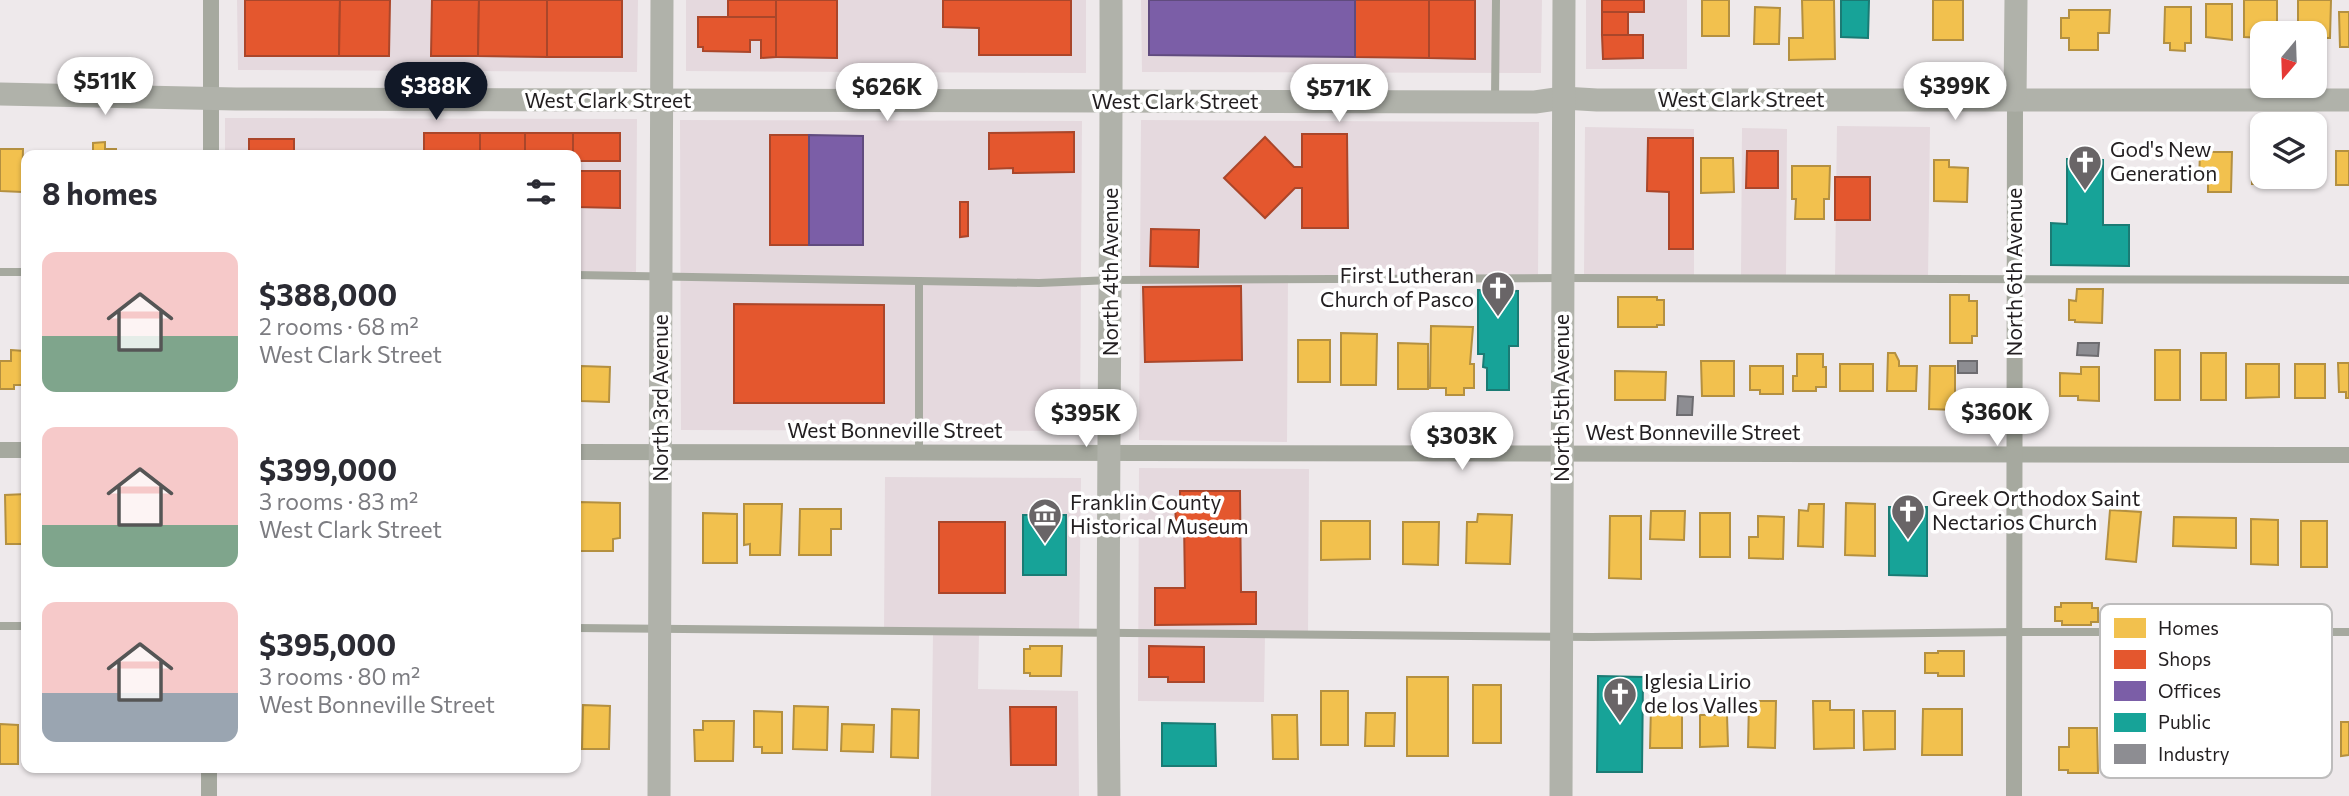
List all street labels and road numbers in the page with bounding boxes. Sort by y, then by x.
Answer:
street label: West Clark Street [1657,86,1825,111]
street label: West Clark Street [524,87,692,112]
street label: West Clark Street [1091,88,1259,113]
street label: North 4th Avenue [1097,188,1122,356]
street label: North 6th Avenue [2001,188,2026,356]
street label: North 3rd Avenue [647,314,672,482]
street label: North 5th Avenue [1548,314,1573,482]
street label: West Bonneville Street [787,417,1003,442]
street label: West Bonneville Street [1585,419,1801,444]

